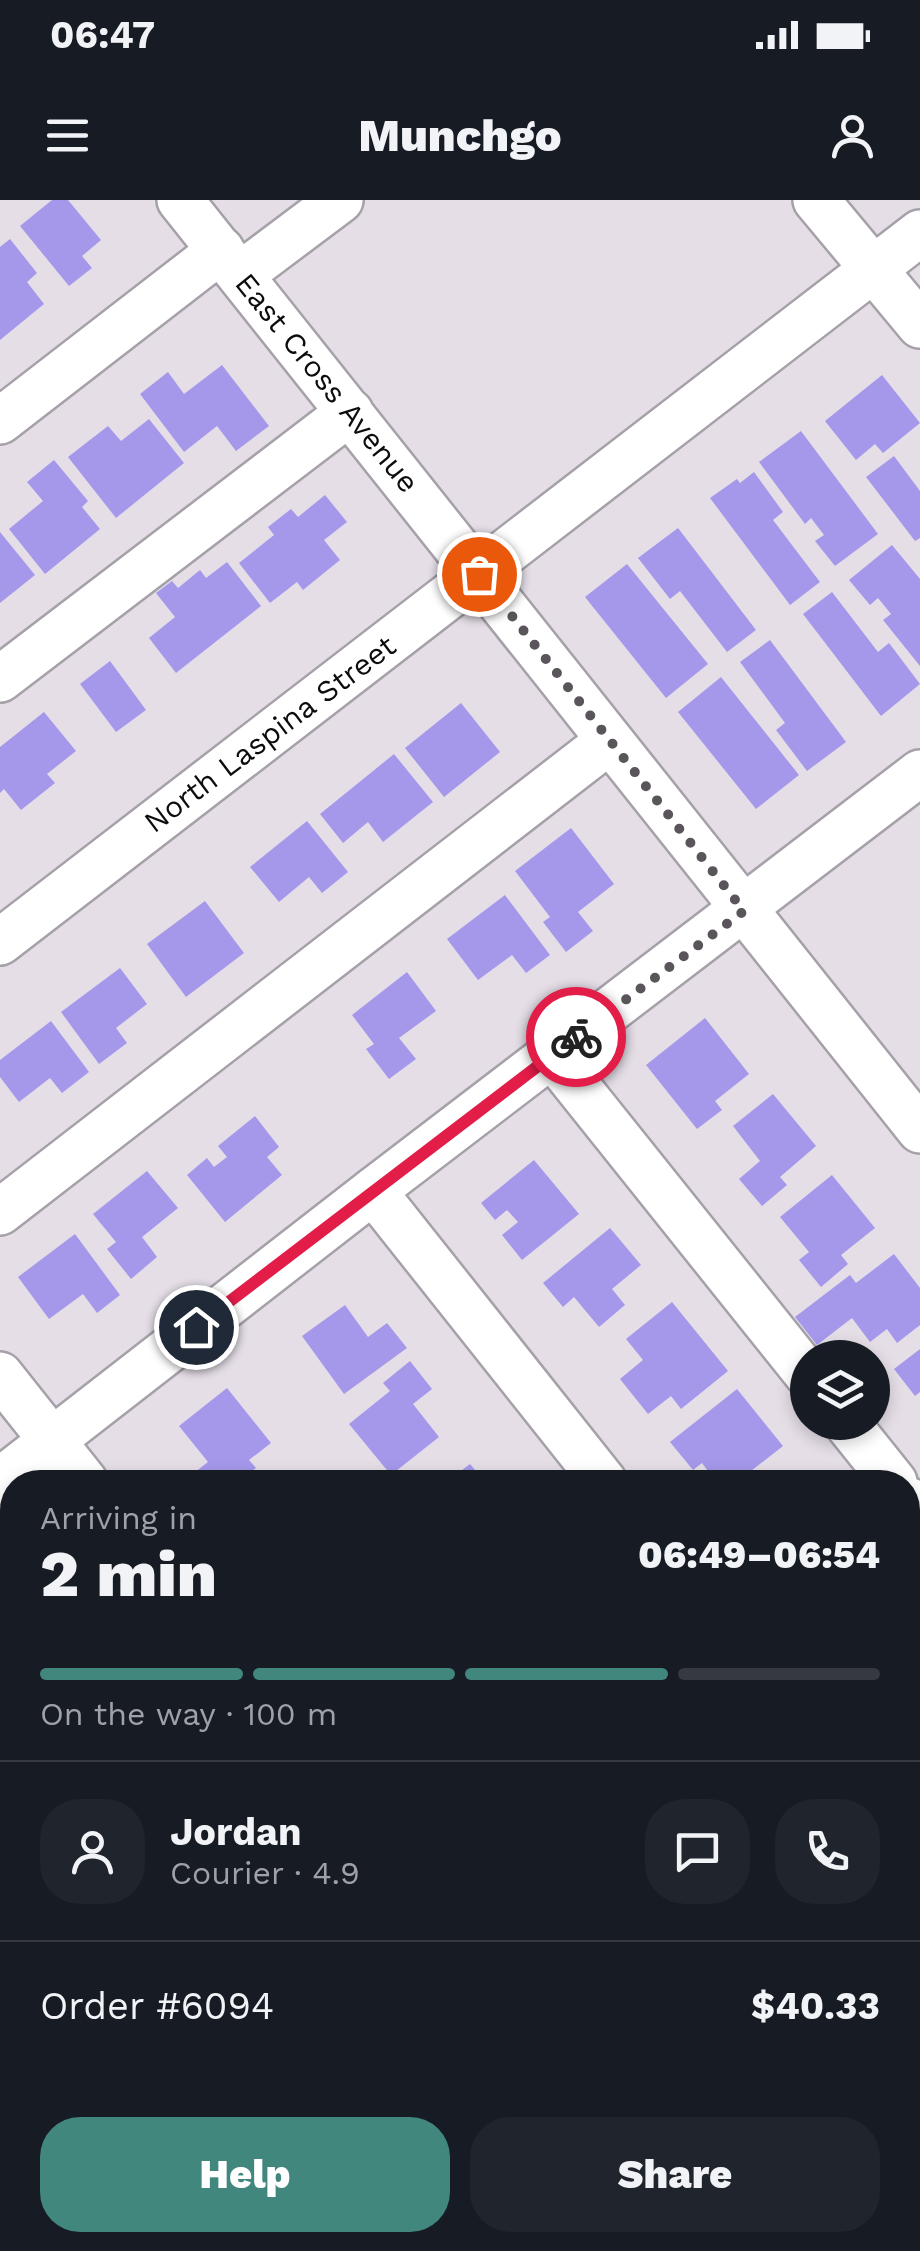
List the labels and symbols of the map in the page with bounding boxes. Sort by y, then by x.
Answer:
street label: East Cross Avenue [228,266,427,499]
pin [437,532,522,617]
street label: North Laspina Street [137,627,403,839]
courier [526,987,626,1087]
pin [154,1285,239,1370]

